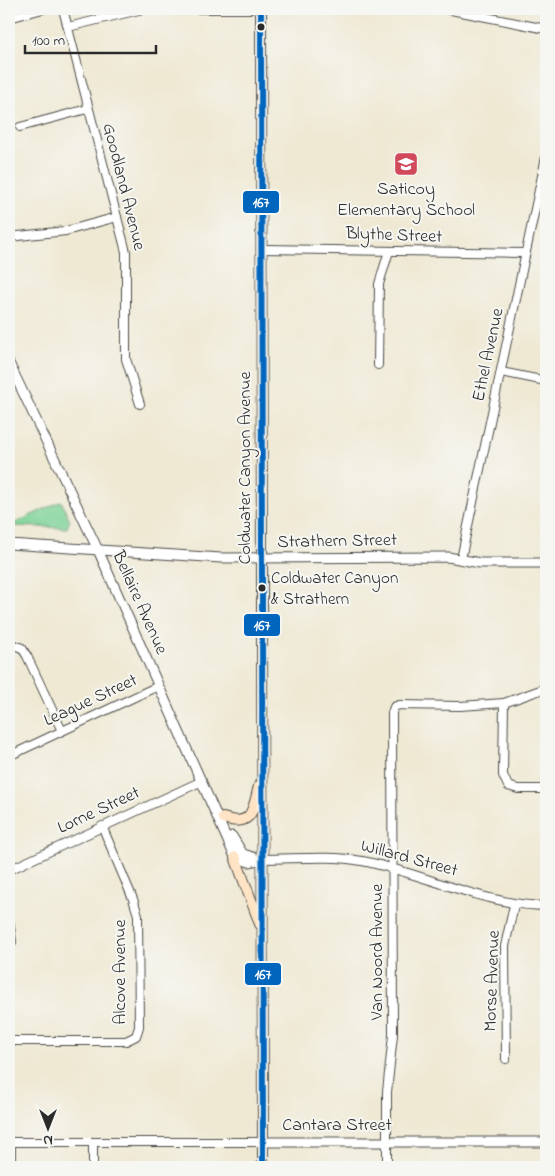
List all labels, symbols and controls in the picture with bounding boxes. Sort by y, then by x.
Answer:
scale bar [25,22,156,54]
unlabelled marker [256,22,266,32]
text: 100 m [32,30,65,52]
street label: Goodland Avenue [95,121,152,254]
school or university icon: Saticoy Elementary School [393,151,419,177]
place label: Saticoy Elementary School [337,177,475,224]
line badge: 167 [242,190,280,214]
text: 167 [253,193,269,214]
street label: Blythe Street [344,221,443,251]
street label: Ethel Avenue [466,305,512,404]
street label: Coldwater Canyon Avenue [233,370,259,565]
street label: Strathern Street [277,528,397,556]
street label: Bellaire Avenue [104,546,174,660]
place label: Coldwater Canyon & Strathern [271,566,398,612]
marker: Coldwater Canyon & Strathern [257,583,267,593]
line badge: 167 [243,613,281,637]
text: 167 [254,616,270,637]
street label: League Street [40,668,143,735]
street label: Lorne Street [53,781,145,841]
street label: Willard Street [358,834,460,884]
street label: Van Noord Avenue [365,883,391,1021]
street label: Alcove Avenue [108,918,134,1025]
street label: Morse Avenue [478,929,508,1032]
line badge: 167 [244,962,282,986]
text: 167 [255,965,271,986]
north arrow [22,1104,72,1154]
street label: Cantara Street [282,1113,392,1139]
text: N [43,1129,53,1150]

